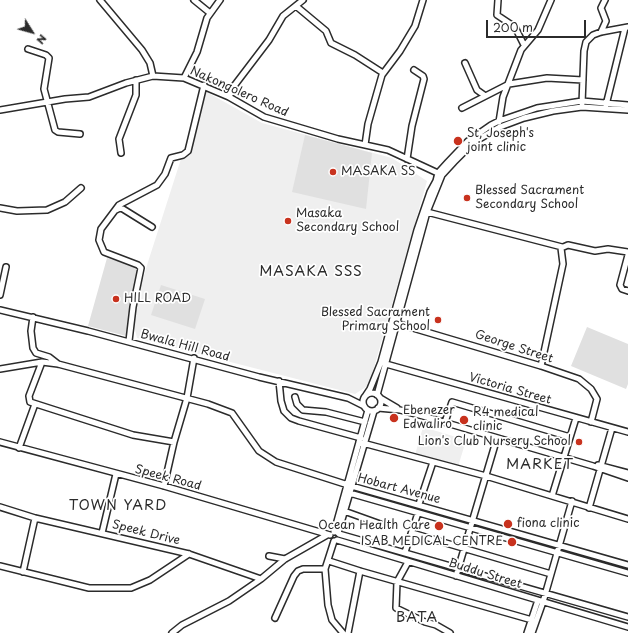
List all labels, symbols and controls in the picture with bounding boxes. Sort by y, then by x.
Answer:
north arrow [12,12,52,52]
scale bar [488,12,588,38]
text: 200 m [493,18,533,36]
text: N [33,31,51,48]
street label: Nakongolero Road [188,64,290,120]
place label: St, Joseph's joint clinic [467,127,534,155]
marker: St, Joseph's joint clinic [452,135,464,147]
place label: MASAKA SS [341,165,415,179]
marker: MASAKA SS [328,167,338,177]
place label: Blessed Sacrament Secondary School [475,184,584,212]
marker: Blessed Sacrament Secondary School [462,193,472,203]
place label: Masaka Secondary School [296,207,399,235]
marker: Masaka Secondary School [283,216,293,226]
district label: MASAKA SSS [258,264,364,280]
place label: HILL ROAD [124,292,191,306]
marker: HILL ROAD [111,294,121,304]
place label: Blessed Sacrament Primary School [321,306,430,334]
marker: Blessed Sacrament Primary School [433,315,443,325]
street label: Bwala Hill Road [139,327,231,365]
street label: George Street [473,328,555,366]
street label: Victoria Street [467,370,553,408]
place label: Ebenezer Edwaliro [403,404,455,432]
place label: R4 medical clinic [473,406,538,434]
marker: Ebenezer Edwaliro [388,412,400,424]
marker: R4 medical clinic [458,414,470,426]
place label: Lion's Club Nursery School [418,435,571,449]
marker: Lion's Club Nursery School [574,437,584,447]
district label: MARKET [506,457,574,473]
street label: Speek Road [133,462,203,494]
street label: Hobart Avenue [356,471,442,507]
district label: TOWN YARD [69,498,167,514]
place label: fiona clinic [517,517,579,531]
street label: Speek Drive [110,518,182,548]
marker: fiona clinic [502,518,514,530]
place label: Ocean Health Care [318,519,430,533]
marker: Ocean Health Care [433,520,445,532]
place label: ISAB MEDICAL CENTRE [361,535,503,549]
marker: ISAB MEDICAL CENTRE [506,536,518,548]
street label: Buddu Street [446,556,524,592]
district label: BATA [396,610,438,626]

